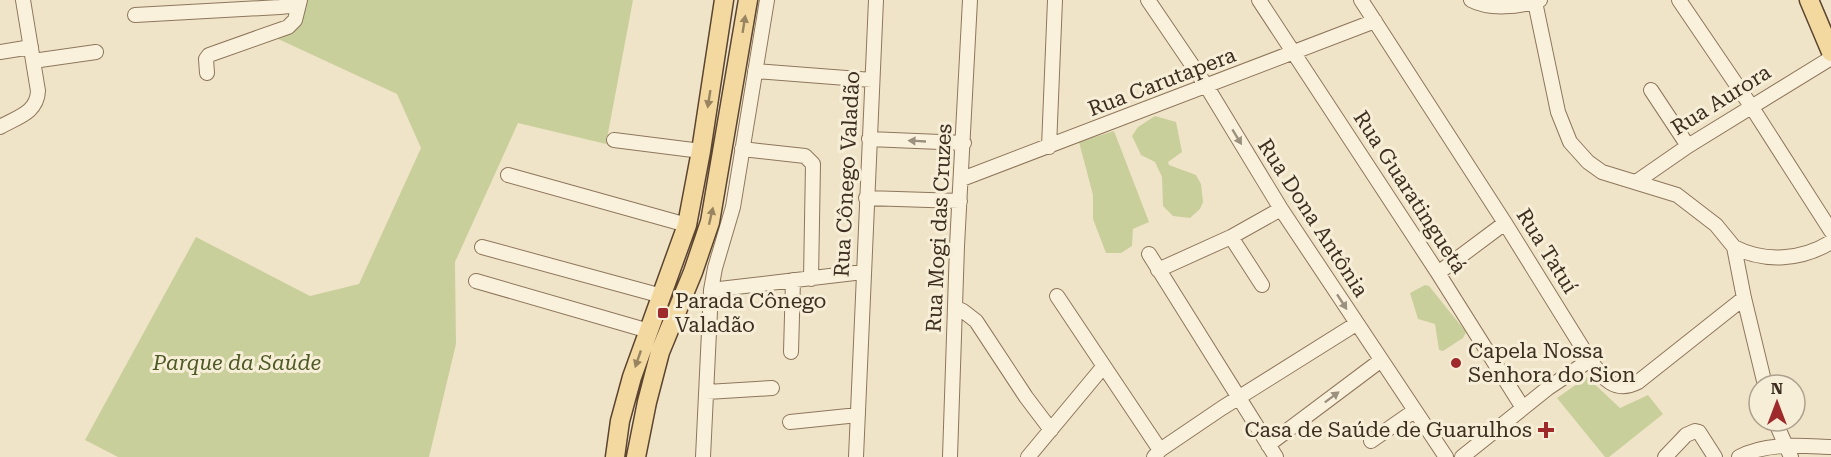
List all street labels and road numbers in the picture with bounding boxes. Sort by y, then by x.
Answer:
street label: Rua Carutapera [1085,43,1240,121]
street label: Rua Aurora [1667,60,1776,140]
street label: Rua Cônego Valadão [830,70,864,278]
street label: Rua Guaratinguetá [1349,106,1472,278]
street label: Rua Mogi das Cruzes [922,123,956,333]
street label: Rua Dona Antônia [1253,134,1373,302]
street label: Rua Tatuí [1512,204,1583,298]

